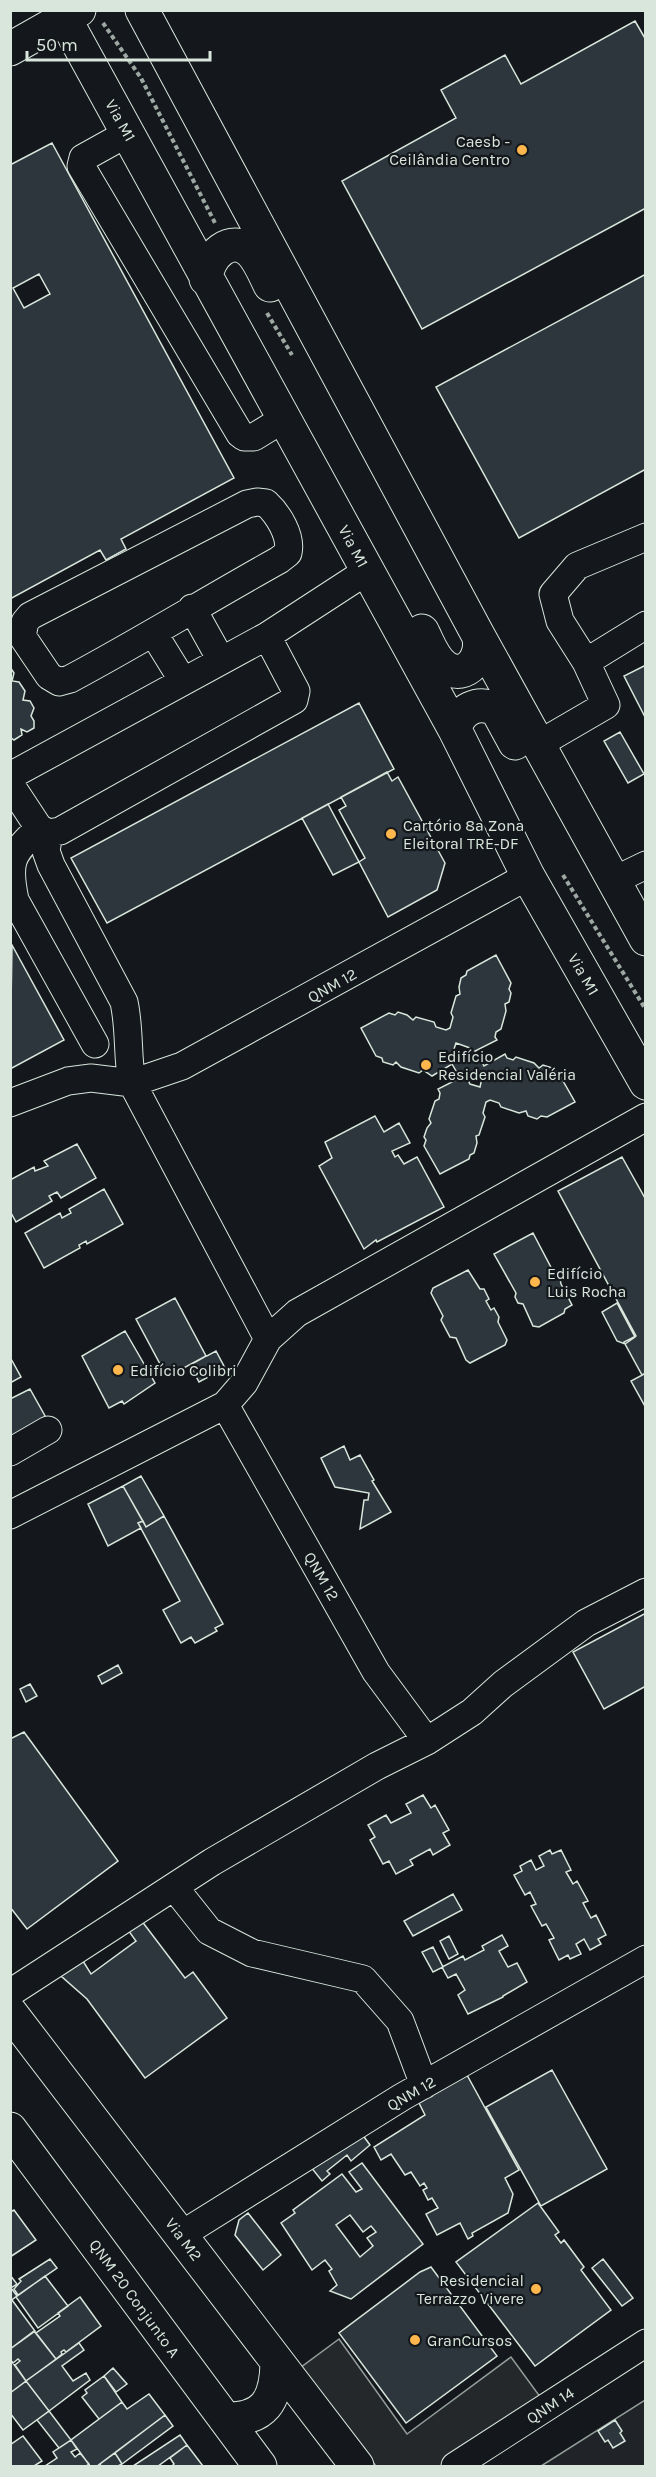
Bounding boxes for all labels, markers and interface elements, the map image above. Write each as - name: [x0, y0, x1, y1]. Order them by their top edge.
- scale bar: [27, 24, 210, 62]
- text: 50 m: [36, 34, 78, 56]
- street label: Via M1: [101, 96, 140, 145]
- place label: Caesb - Ceilândia Centro: [389, 132, 510, 169]
- marker: Caesb - Ceilândia Centro: [515, 143, 529, 157]
- street label: Via M1: [335, 522, 373, 571]
- place label: Cartório 8ª Zona Eleitoral TRE-DF: [403, 816, 524, 853]
- marker: Cartório 8ª Zona Eleitoral TRE-DF: [384, 827, 398, 841]
- street label: Via M1: [564, 950, 603, 999]
- street label: QNM 12: [304, 964, 360, 1007]
- place label: Edifício Residencial Valéria: [438, 1047, 576, 1084]
- marker: Edifício Residencial Valéria: [419, 1058, 433, 1072]
- place label: Edifício Luis Rocha: [547, 1264, 626, 1301]
- marker: Edifício Luis Rocha: [528, 1275, 542, 1289]
- place label: Edifício Colibri: [130, 1361, 237, 1380]
- marker: Edifício Colibri: [111, 1363, 125, 1377]
- street label: QNM 12: [300, 1548, 343, 1604]
- street label: QNM 12: [383, 2072, 439, 2115]
- street label: Via M2: [161, 2214, 206, 2265]
- street label: QNM 20 Conjunto A: [85, 2235, 184, 2361]
- place label: Residencial Terrazzo Vivere: [417, 2271, 524, 2308]
- marker: Residencial Terrazzo Vivere: [529, 2282, 543, 2296]
- place label: GranCursos: [427, 2331, 512, 2350]
- marker: GranCursos: [408, 2333, 422, 2347]
- street label: QNM 14: [523, 2383, 578, 2428]

